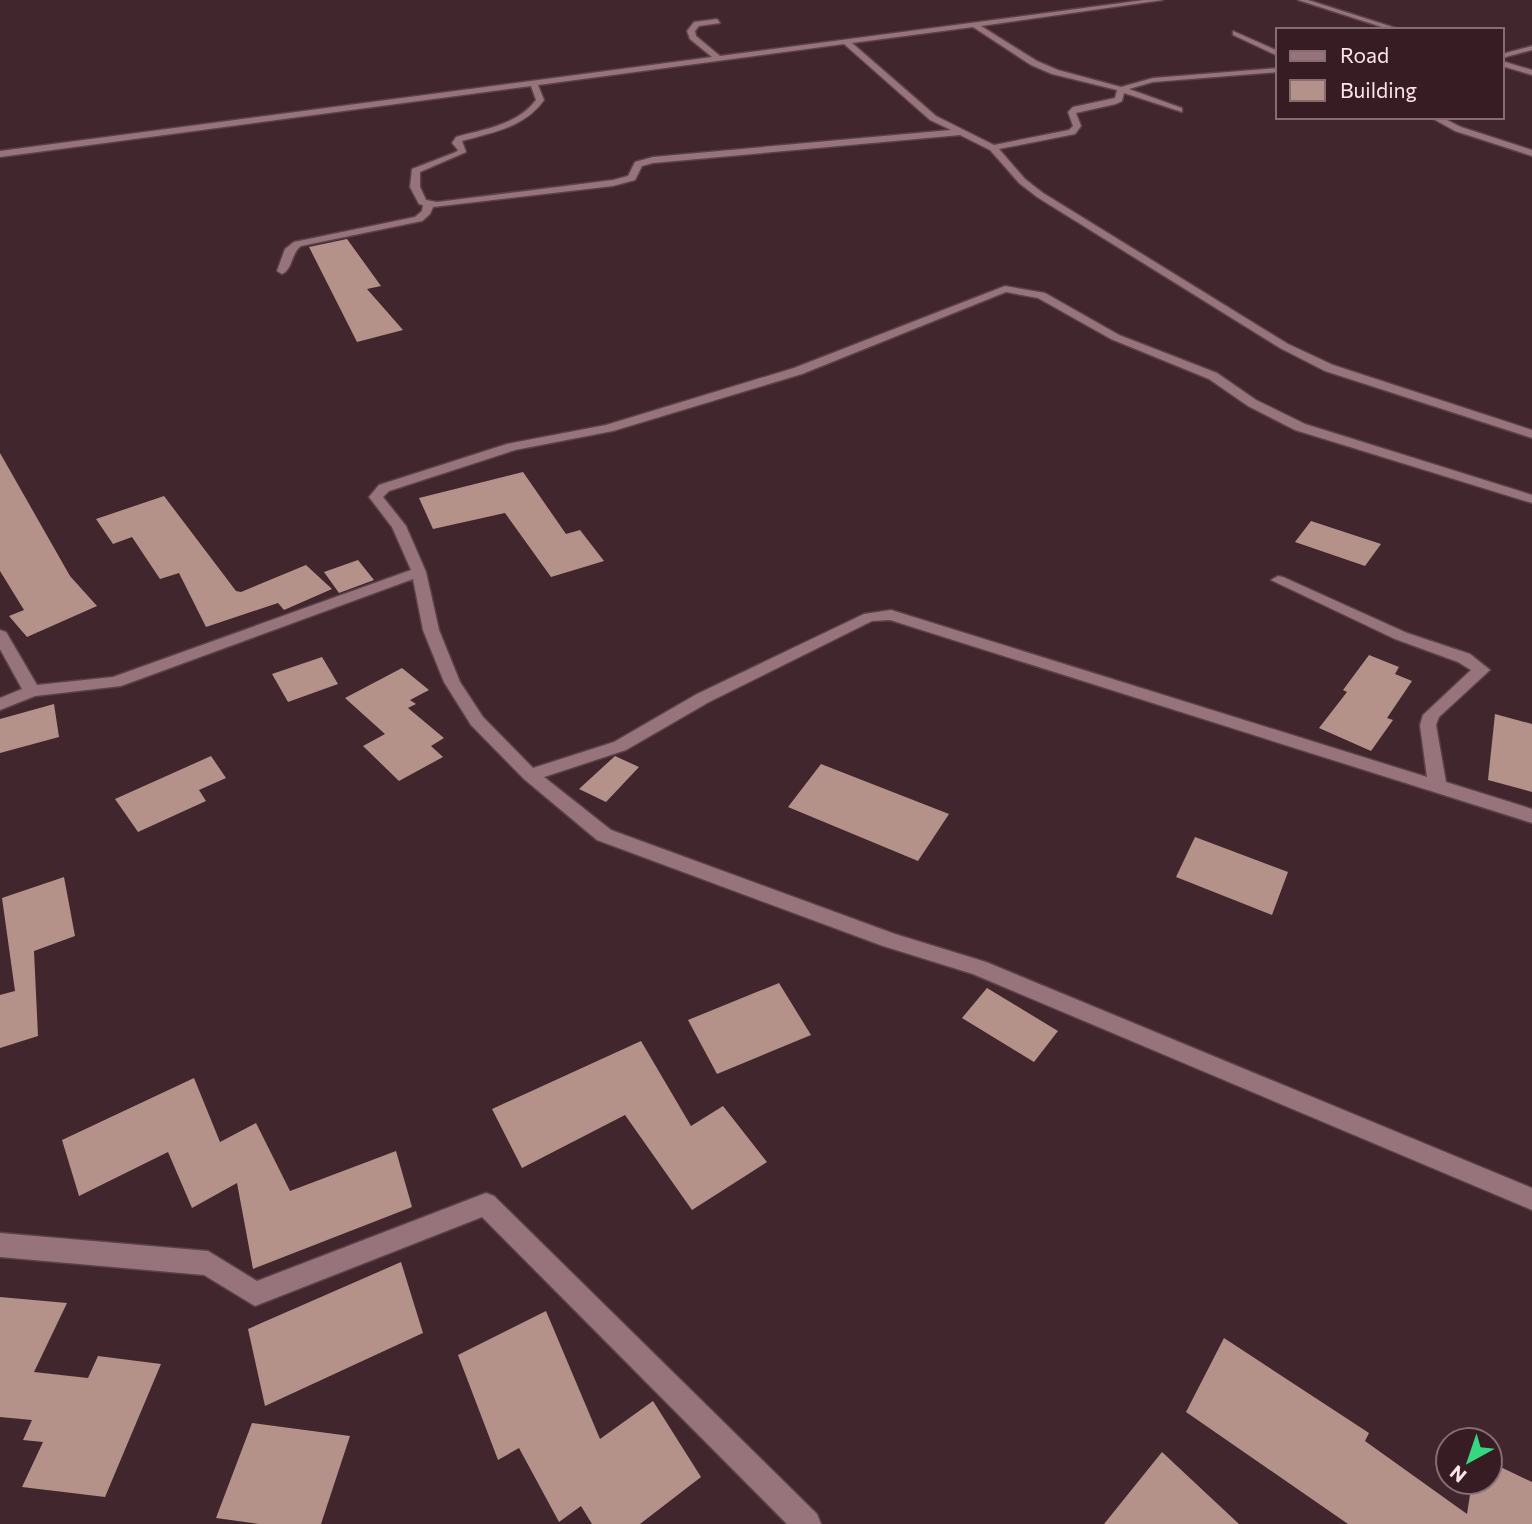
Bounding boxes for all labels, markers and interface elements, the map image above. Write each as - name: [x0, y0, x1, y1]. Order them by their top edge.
- legend: [1276, 28, 1504, 119]
- text: Road: [1340, 42, 1389, 67]
- text: Building: [1340, 77, 1417, 102]
- north arrow: [1434, 1426, 1504, 1496]
- text: N: [1445, 1461, 1471, 1488]

